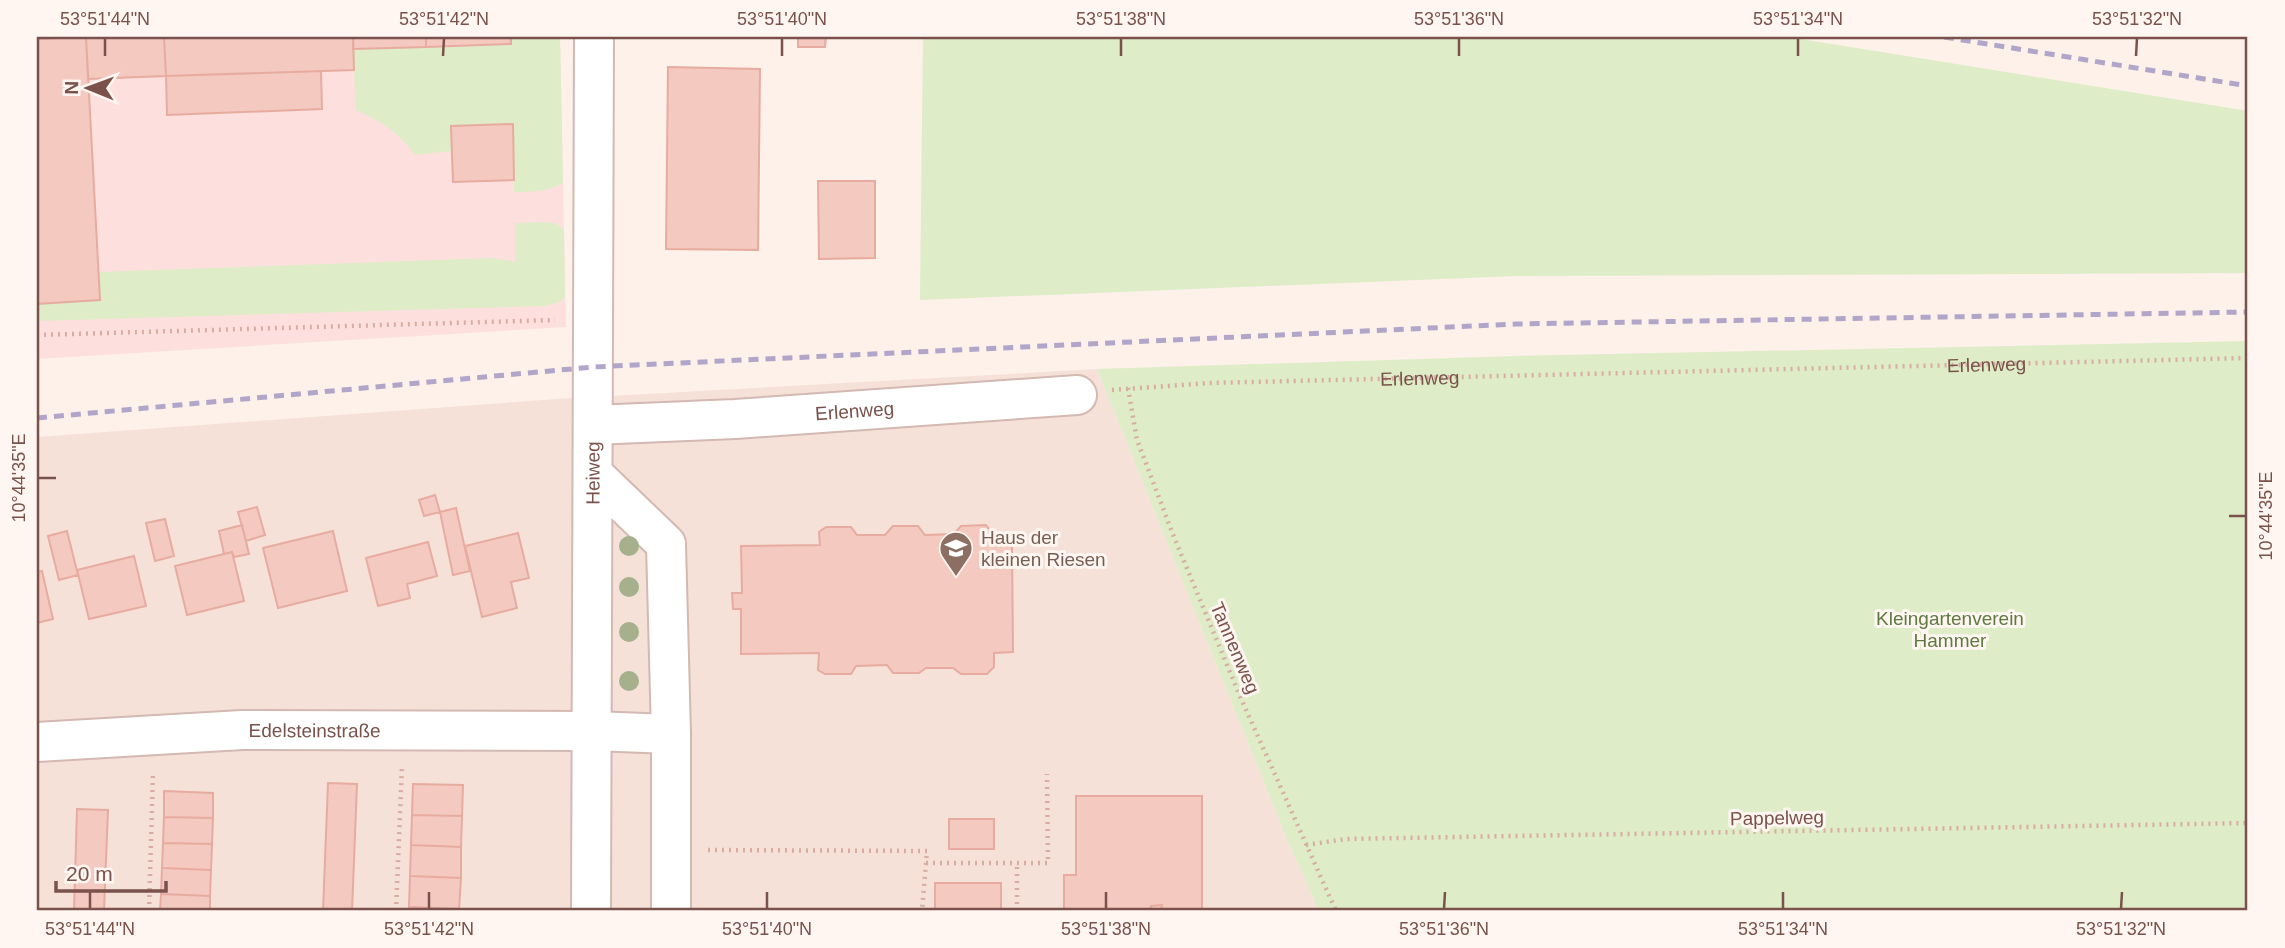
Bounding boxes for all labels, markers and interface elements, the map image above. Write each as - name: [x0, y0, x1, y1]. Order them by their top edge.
- text: 53°51'44"N: [60, 9, 150, 29]
- text: 53°51'42"N: [399, 9, 489, 29]
- text: 53°51'40"N: [737, 9, 827, 29]
- text: 53°51'38"N: [1076, 9, 1166, 29]
- text: 53°51'36"N: [1414, 9, 1504, 29]
- text: 53°51'34"N: [1753, 9, 1843, 29]
- text: 53°51'32"N: [2092, 9, 2182, 29]
- north arrow: [52, 52, 122, 122]
- text: N: [61, 81, 82, 95]
- street label: Erlenweg: [1947, 353, 2026, 376]
- street label: Erlenweg: [1380, 366, 1460, 389]
- street label: Erlenweg: [814, 397, 895, 424]
- text: 10°44'35"E: [9, 433, 29, 523]
- street label: Heiweg: [582, 441, 603, 505]
- text: 10°44'35"E: [2256, 471, 2276, 561]
- place label: Haus der kleinen Riesen: [981, 527, 1106, 570]
- school or university icon: Haus der kleinen Riesen: [937, 529, 975, 578]
- street label: Tannenweg: [1206, 599, 1264, 697]
- park label: Kleingartenverein Hammer: [1876, 608, 2024, 651]
- street label: Edelsteinstraße: [249, 720, 381, 741]
- street label: Pappelweg: [1730, 807, 1824, 829]
- scale bar: [56, 850, 166, 894]
- text: 20 m: [66, 862, 113, 885]
- text: 53°51'44"N: [45, 919, 135, 939]
- text: 53°51'42"N: [384, 919, 474, 939]
- text: 53°51'40"N: [722, 919, 812, 939]
- text: 53°51'38"N: [1061, 919, 1151, 939]
- text: 53°51'36"N: [1399, 919, 1489, 939]
- text: 53°51'34"N: [1738, 919, 1828, 939]
- text: 53°51'32"N: [2076, 919, 2166, 939]

